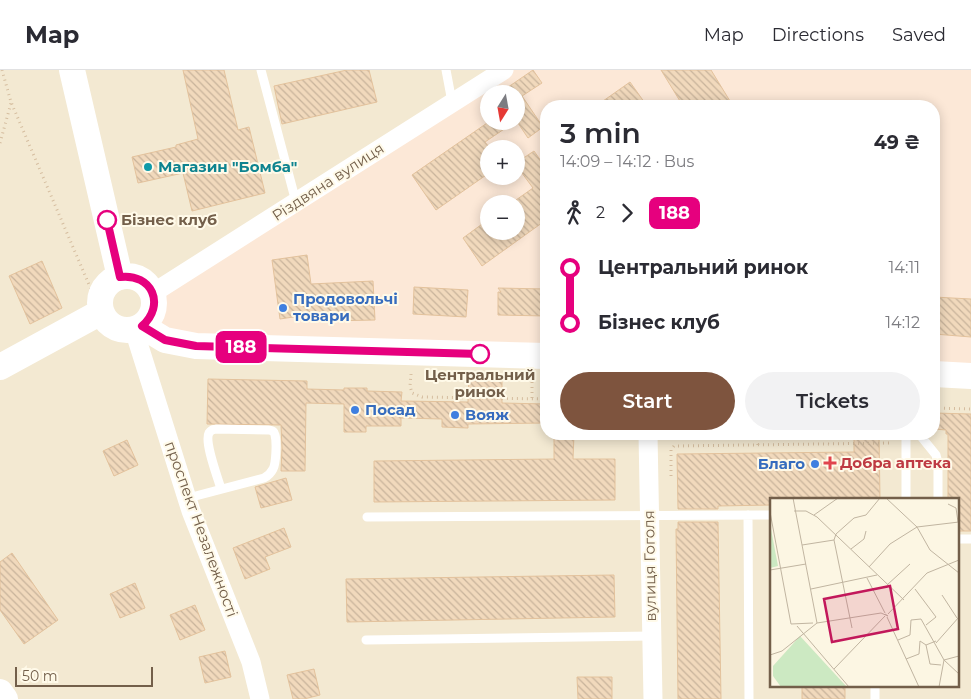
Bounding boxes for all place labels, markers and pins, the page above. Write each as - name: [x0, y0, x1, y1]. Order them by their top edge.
- place label: Магазин "Бомба": [158, 157, 297, 176]
- marker: Магазин "Бомба": [142, 161, 154, 173]
- marker: Бізнес клуб: [97, 210, 117, 230]
- place label: Бізнес клуб: [121, 210, 217, 229]
- place label: Продовольчі товари: [293, 289, 398, 325]
- marker: Продовольчі товари: [277, 302, 289, 314]
- marker: Центральний ринок: [470, 344, 490, 364]
- place label: Центральний ринок: [425, 365, 535, 401]
- place label: Посад: [365, 400, 416, 419]
- marker: Посад: [349, 404, 361, 416]
- place label: Вояж: [465, 405, 509, 424]
- marker: Вояж: [449, 409, 461, 421]
- place label: Добра аптека: [840, 453, 951, 472]
- place label: Благо: [758, 454, 805, 473]
- marker: Добра аптека: [824, 457, 836, 469]
- marker: Благо: [809, 458, 821, 470]

